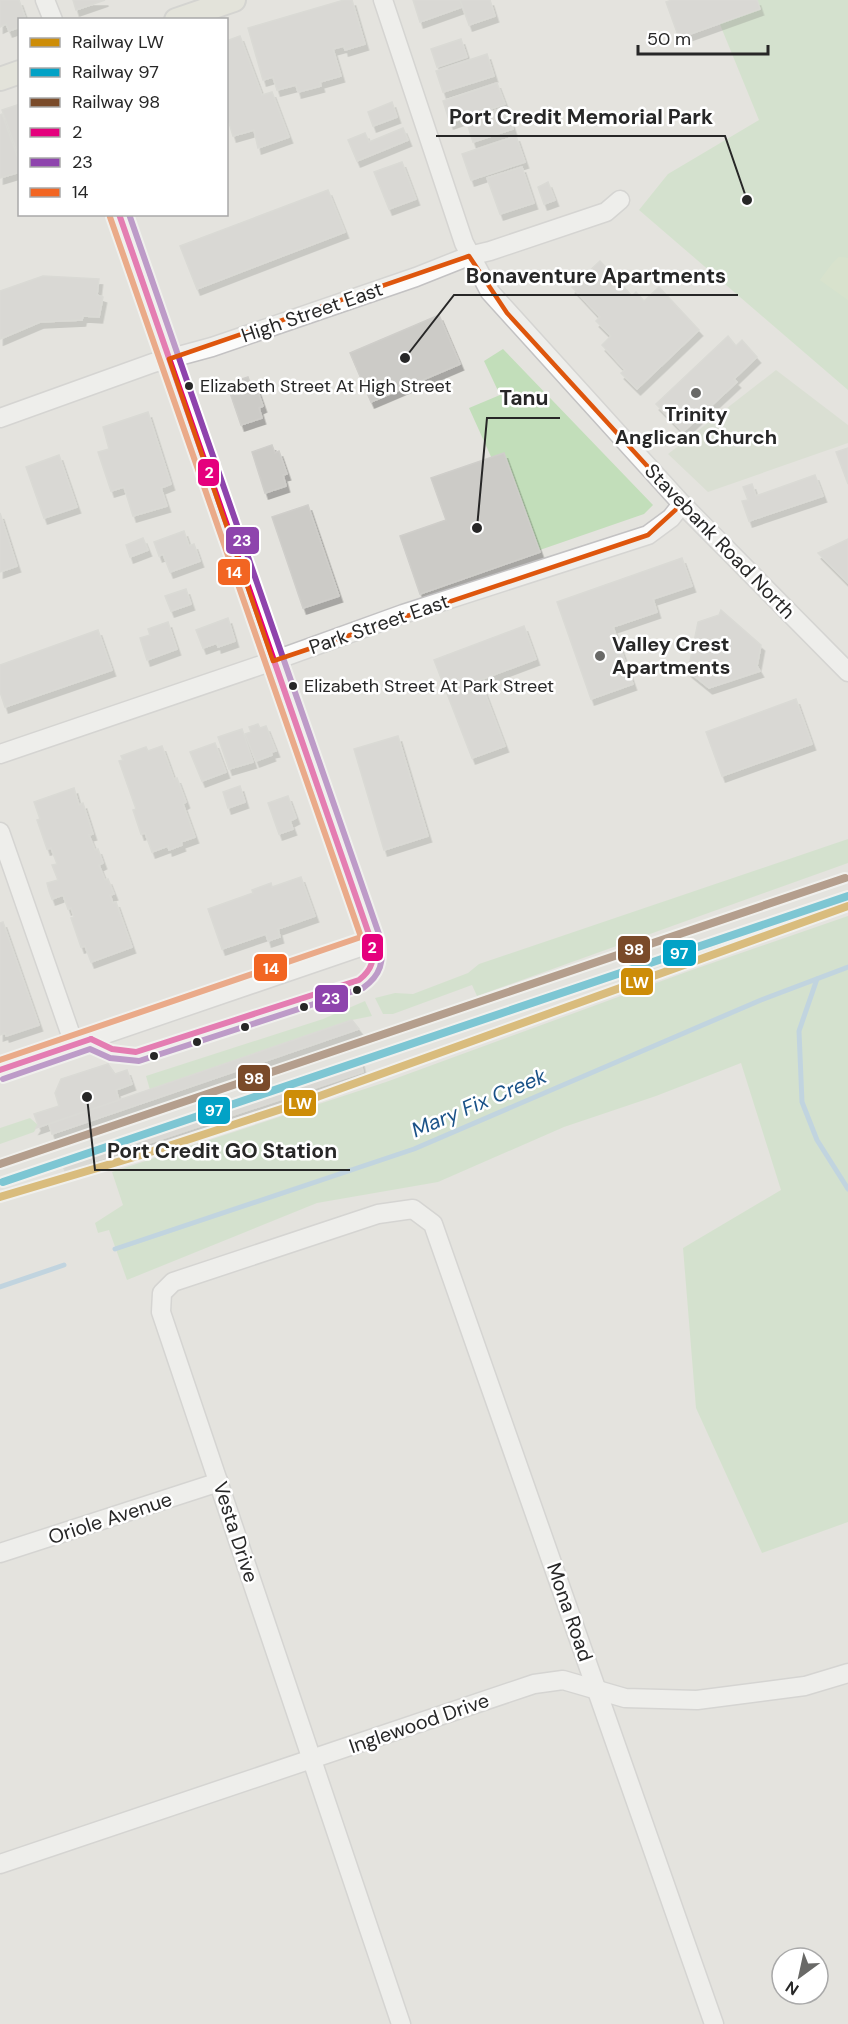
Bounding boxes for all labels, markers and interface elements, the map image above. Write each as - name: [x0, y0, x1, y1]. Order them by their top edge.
- legend: [18, 18, 228, 216]
- scale bar: [638, 18, 768, 56]
- text: 50 m: [647, 27, 691, 51]
- text: Railway LW: [72, 30, 164, 54]
- text: Railway 97: [72, 60, 159, 84]
- text: Railway 98: [72, 90, 160, 114]
- callout: Port Credit Memorial Park: [436, 97, 725, 136]
- text: Port Credit Memorial Park: [449, 103, 713, 131]
- text: 2: [72, 120, 82, 144]
- text: 23: [72, 150, 93, 174]
- text: 14: [72, 180, 89, 204]
- callout: Bonaventure Apartments: [454, 256, 738, 295]
- text: Bonaventure Apartments: [466, 262, 726, 290]
- street label: High Street East: [238, 276, 386, 348]
- place label: Elizabeth Street At High Street: [200, 374, 452, 398]
- callout: Tanu: [487, 379, 560, 418]
- marker: Elizabeth Street At High Street: [183, 380, 195, 392]
- text: Tanu: [500, 384, 548, 412]
- marker: Trinity Anglican Church: [689, 386, 703, 400]
- place label: Trinity Anglican Church: [615, 401, 777, 450]
- line badge: 2: [197, 458, 220, 487]
- street label: Stavebank Road North: [639, 458, 801, 624]
- text: 2: [204, 462, 214, 483]
- line badge: 23: [225, 526, 260, 555]
- text: 23: [233, 530, 251, 551]
- line badge: 14: [217, 558, 251, 586]
- text: 14: [226, 562, 242, 583]
- street label: Park Street East: [306, 588, 453, 660]
- place label: Valley Crest Apartments: [612, 631, 730, 680]
- marker: Valley Crest Apartments: [593, 649, 607, 663]
- place label: Elizabeth Street At Park Street: [304, 674, 554, 698]
- marker: Elizabeth Street At Park Street: [287, 680, 299, 692]
- line badge: 2: [361, 933, 384, 962]
- line badge: 98: [617, 935, 651, 964]
- text: 2: [367, 937, 377, 958]
- text: 98: [624, 939, 644, 960]
- line badge: 97: [662, 939, 697, 967]
- text: 97: [670, 943, 689, 964]
- line badge: 14: [253, 953, 288, 982]
- text: 14: [263, 958, 279, 979]
- line badge: LW: [620, 967, 654, 996]
- text: LW: [625, 972, 649, 993]
- line badge: 23: [314, 984, 349, 1013]
- unlabelled marker: [351, 984, 363, 996]
- text: 23: [322, 988, 340, 1009]
- unlabelled marker: [298, 1001, 310, 1013]
- unlabelled marker: [239, 1021, 251, 1033]
- unlabelled marker: [191, 1036, 203, 1048]
- unlabelled marker: [148, 1050, 160, 1062]
- water label: Mary Fix Creek: [407, 1062, 551, 1144]
- line badge: 98: [237, 1064, 271, 1092]
- text: 98: [244, 1068, 264, 1089]
- line badge: LW: [283, 1089, 317, 1117]
- text: LW: [288, 1093, 312, 1114]
- line badge: 97: [197, 1096, 231, 1125]
- text: 97: [205, 1100, 224, 1121]
- callout: Port Credit GO Station: [95, 1131, 350, 1170]
- text: Port Credit GO Station: [107, 1137, 337, 1165]
- street label: Vesta Drive: [207, 1478, 265, 1586]
- street label: Oriole Avenue: [45, 1486, 175, 1550]
- street label: Mona Road: [541, 1559, 599, 1665]
- street label: Inglewood Drive: [345, 1687, 493, 1759]
- north arrow: [770, 1946, 830, 2006]
- text: N: [781, 1976, 803, 2000]

